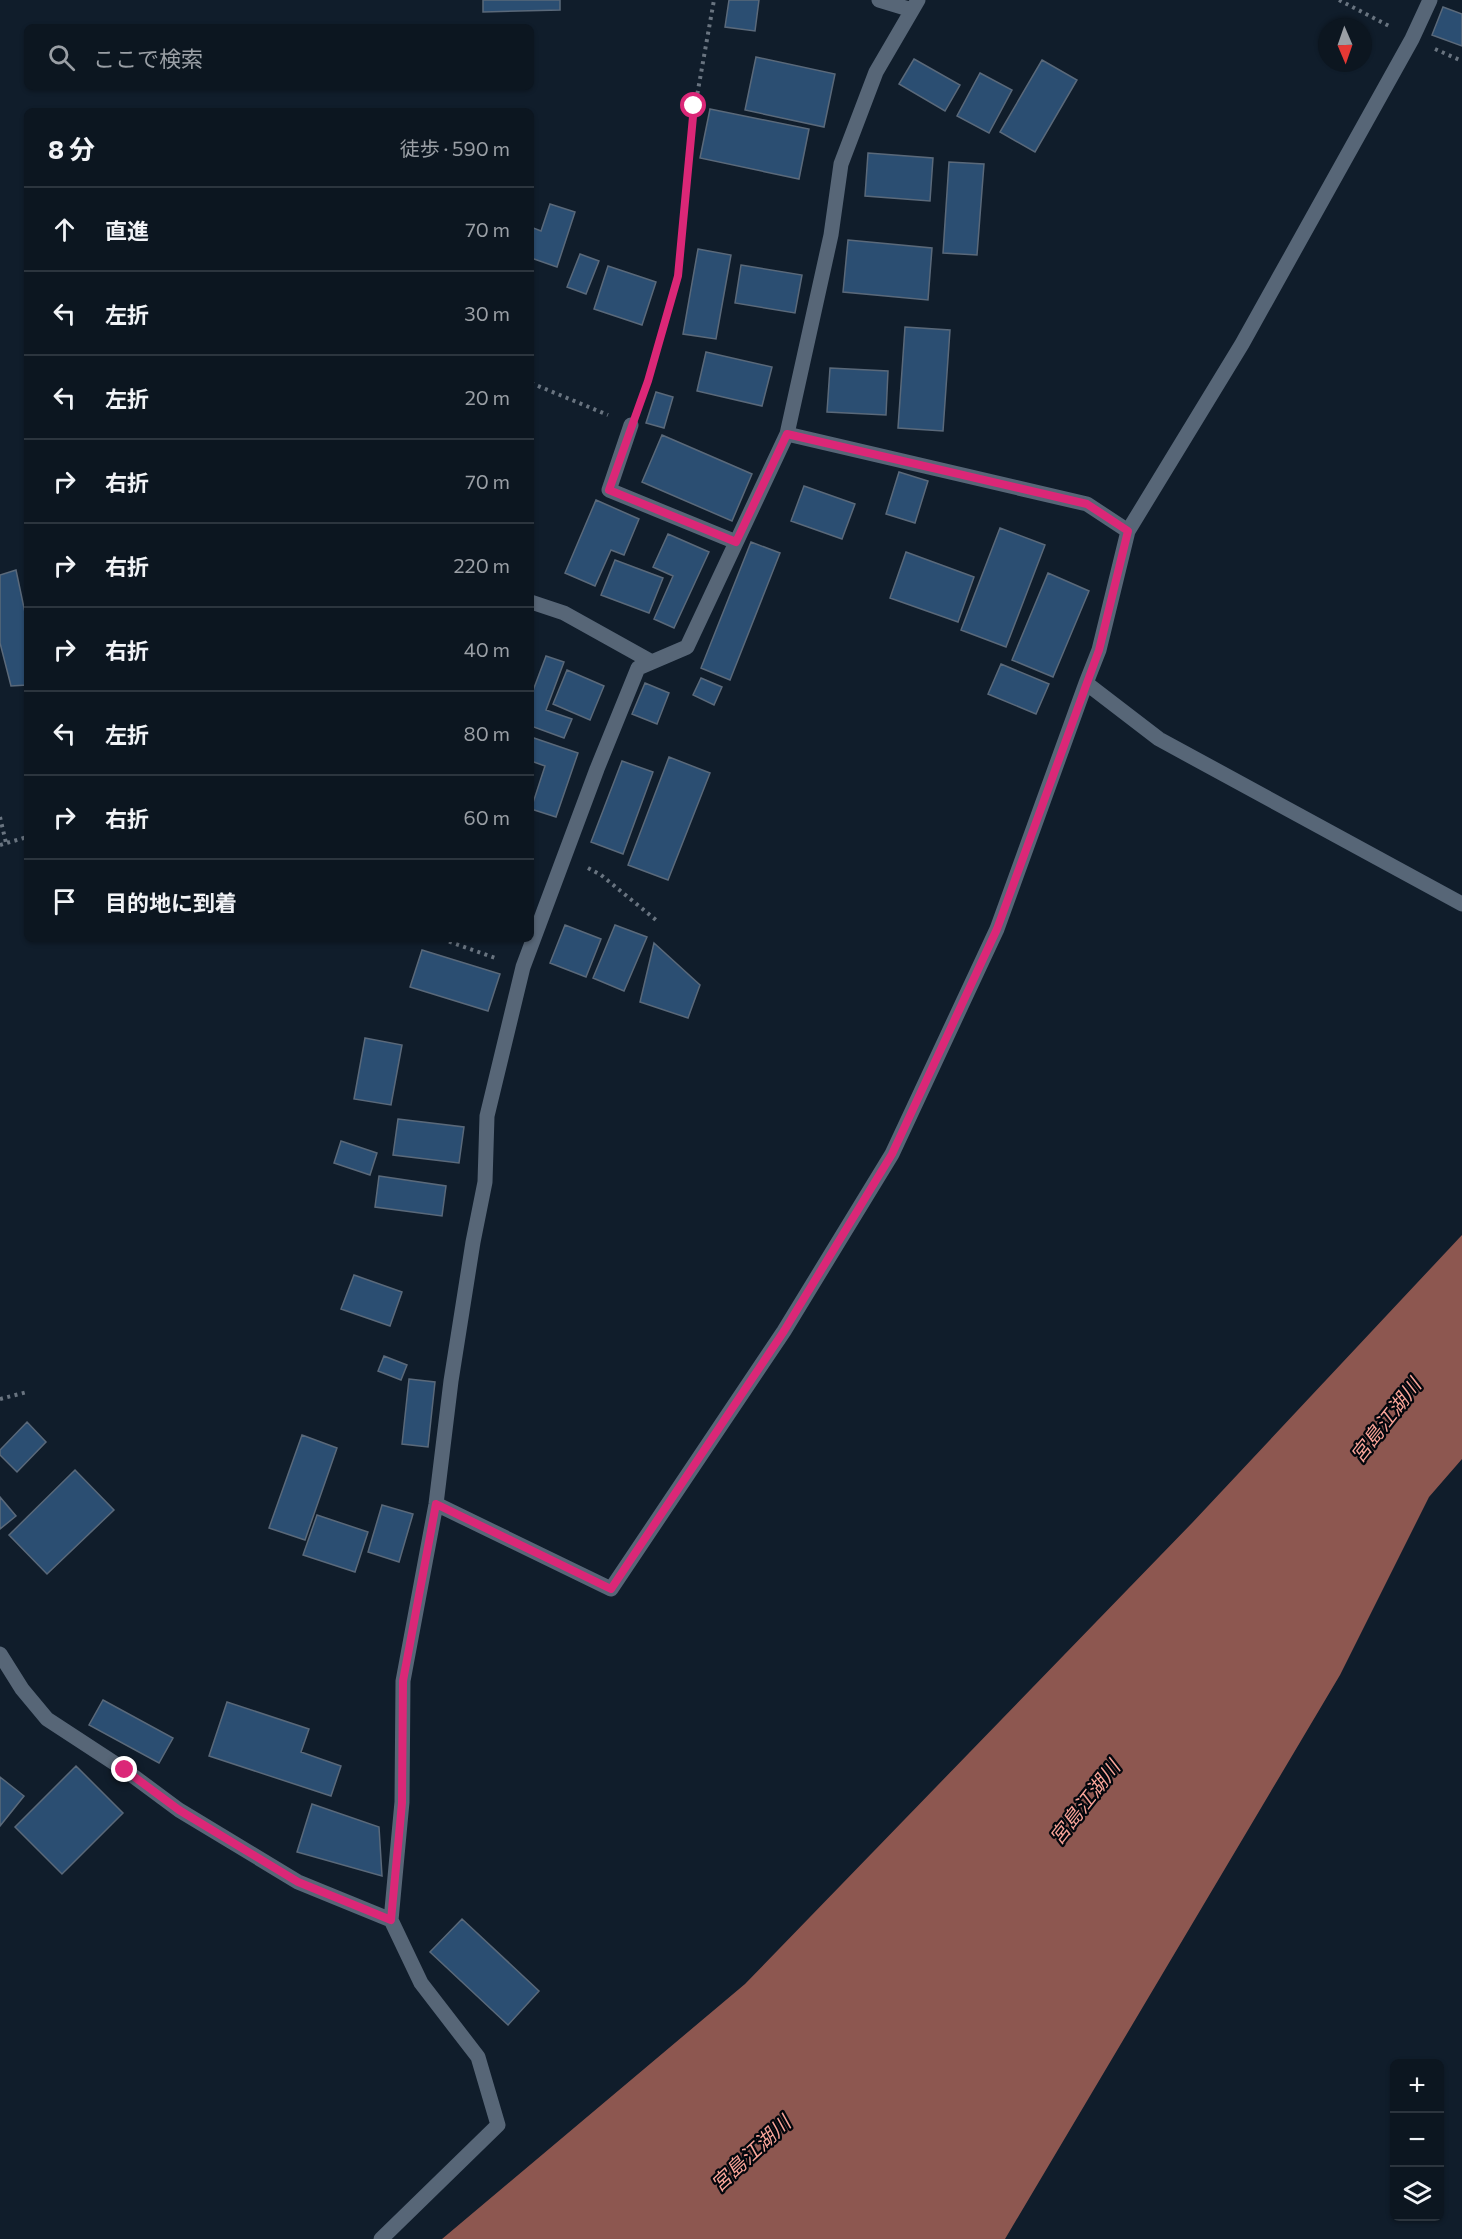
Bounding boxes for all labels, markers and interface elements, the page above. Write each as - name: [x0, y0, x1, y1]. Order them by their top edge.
- north arrow: [1318, 18, 1372, 72]
- search box: [24, 24, 534, 90]
- icon: search: [45, 41, 78, 74]
- text: ここで検索: [93, 45, 203, 72]
- route start: [680, 92, 706, 118]
- text: 8 分: [48, 133, 95, 164]
- text: 徒歩 · 590 m: [400, 136, 510, 160]
- icon: ahead: [48, 213, 81, 246]
- text: 直進: [105, 217, 149, 244]
- text: 70 m: [465, 217, 510, 241]
- icon: left: [48, 297, 81, 330]
- text: 左折: [105, 301, 149, 328]
- text: 30 m: [464, 301, 510, 325]
- icon: left: [48, 381, 81, 414]
- text: 左折: [105, 385, 149, 412]
- text: 20 m: [465, 385, 510, 409]
- icon: right: [48, 465, 81, 498]
- text: 右折: [105, 469, 149, 496]
- text: 70 m: [465, 469, 510, 493]
- icon: right: [48, 549, 81, 582]
- text: 右折: [105, 553, 149, 580]
- text: 220 m: [454, 553, 510, 577]
- icon: right: [48, 633, 81, 666]
- text: 右折: [105, 637, 149, 664]
- text: 40 m: [464, 637, 510, 661]
- icon: left: [48, 717, 81, 750]
- text: 左折: [105, 721, 149, 748]
- text: 80 m: [464, 721, 510, 745]
- icon: right: [48, 801, 81, 834]
- text: 右折: [105, 805, 149, 832]
- text: 60 m: [464, 805, 510, 829]
- icon: arrive: [48, 885, 81, 918]
- text: 目的地に到着: [105, 889, 237, 916]
- water label: 宮島江湖川: [1345, 1372, 1426, 1467]
- water label: 宮島江湖川: [1044, 1754, 1125, 1849]
- route end: [111, 1756, 137, 1782]
- map controls: [1390, 2059, 1444, 2221]
- button: +: [1390, 2059, 1444, 2113]
- water label: 宮島江湖川: [705, 2109, 796, 2196]
- button: −: [1390, 2113, 1444, 2167]
- button: layers: [1390, 2167, 1444, 2221]

